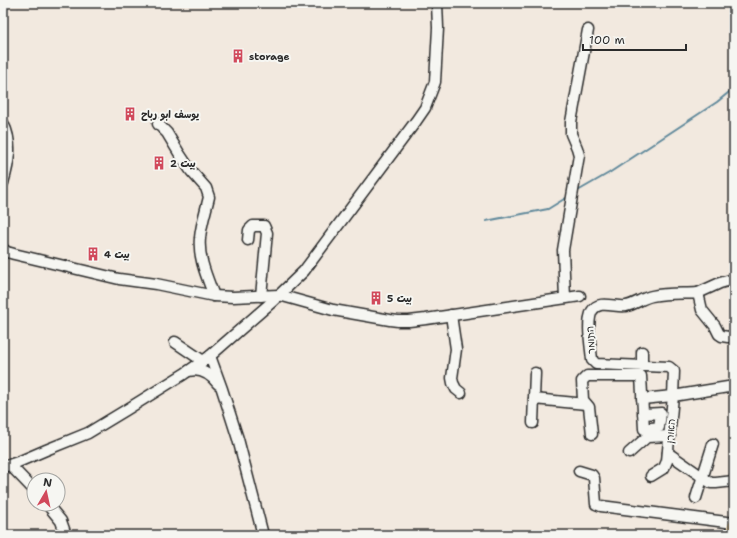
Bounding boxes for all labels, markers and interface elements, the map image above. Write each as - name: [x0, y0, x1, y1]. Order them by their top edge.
- scale bar: [583, 26, 686, 52]
- text: 100 m: [589, 32, 625, 48]
- building icon: storage: [230, 48, 246, 64]
- place label: storage: [249, 50, 290, 63]
- building icon: يوسف ابو رباح: [122, 106, 138, 122]
- place label: يوسف ابو رباح: [141, 108, 199, 121]
- building icon: بيت 2: [151, 155, 167, 171]
- place label: بيت 2: [170, 157, 196, 170]
- building icon: بيت 4: [85, 246, 101, 262]
- place label: بيت 4: [104, 248, 130, 261]
- building icon: بيت 5: [368, 290, 384, 306]
- place label: بيت 5: [387, 292, 412, 305]
- street label: התומר: [583, 326, 598, 354]
- street label: האורן: [663, 418, 678, 444]
- north arrow: [26, 472, 66, 512]
- text: N: [42, 475, 53, 491]

